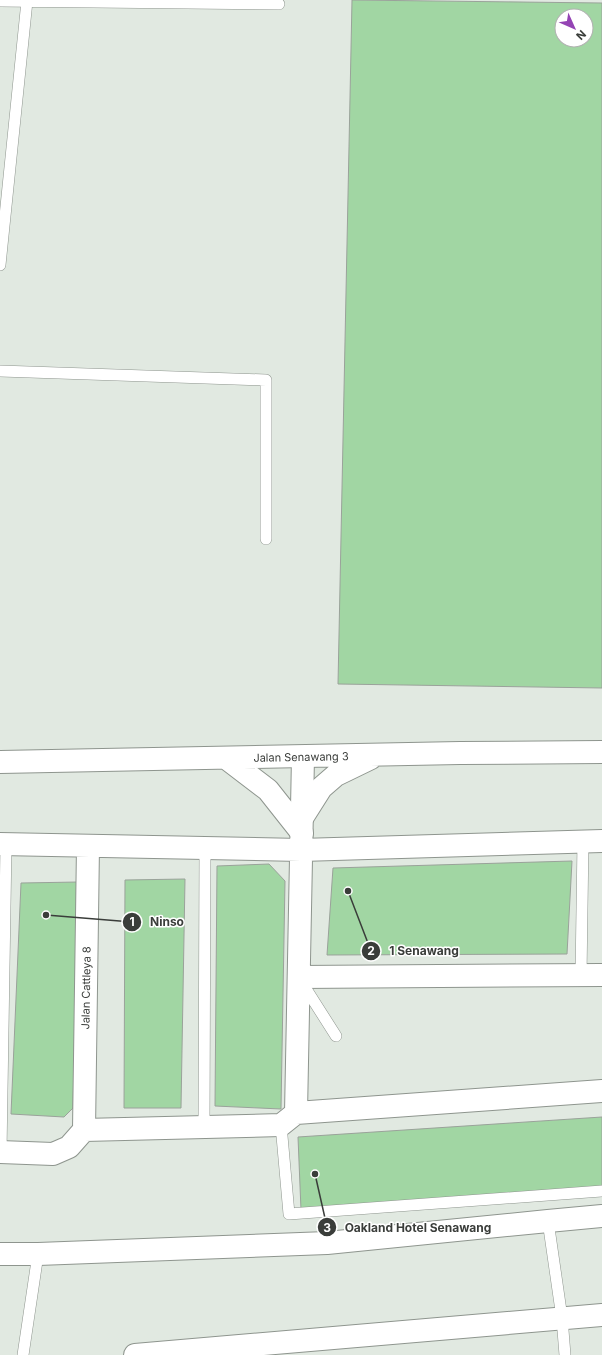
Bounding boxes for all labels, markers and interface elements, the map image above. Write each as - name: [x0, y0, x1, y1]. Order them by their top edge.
- north arrow: [554, 8, 594, 48]
- text: N: [573, 27, 589, 43]
- street label: Jalan Senawang 3: [253, 749, 349, 765]
- callout: Ninso: [122, 910, 192, 934]
- text: 1: [129, 914, 135, 929]
- text: Ninso: [150, 914, 184, 929]
- callout: 1 Senawang: [361, 939, 467, 963]
- text: 2: [367, 943, 375, 958]
- text: 1 Senawang: [389, 943, 459, 958]
- street label: Jalan Cattleya 8: [78, 946, 94, 1030]
- callout: Oakland Hotel Senawang: [317, 1215, 499, 1239]
- text: 3: [323, 1220, 331, 1235]
- text: Oakland Hotel Senawang: [345, 1220, 491, 1235]

